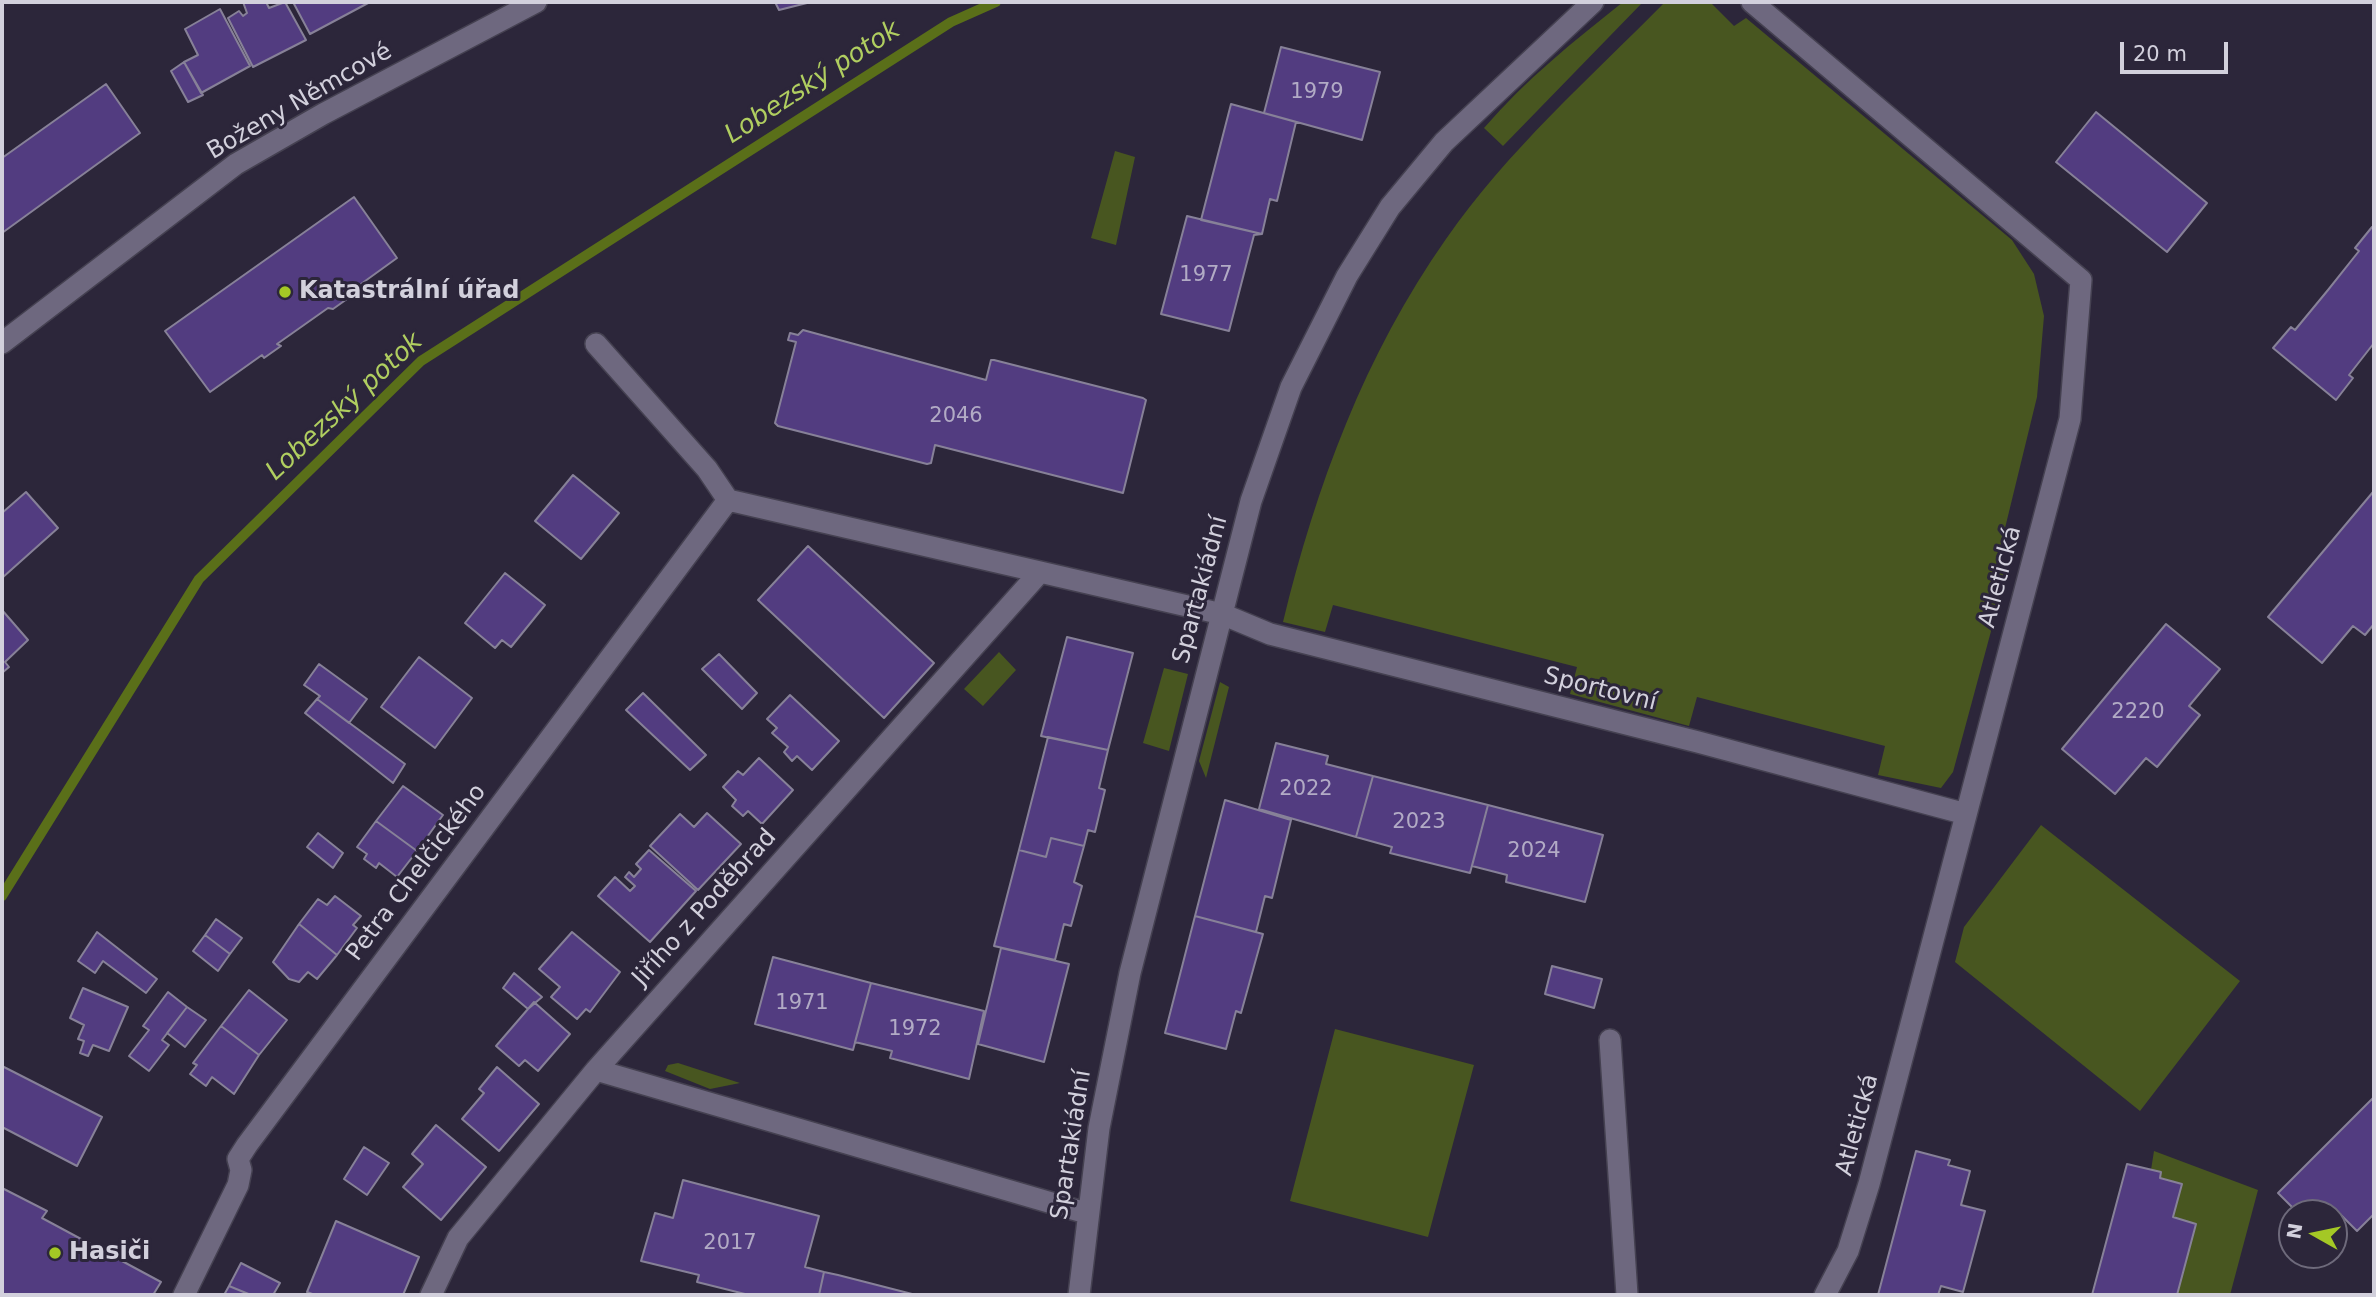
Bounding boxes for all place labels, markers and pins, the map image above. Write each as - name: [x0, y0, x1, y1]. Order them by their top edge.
- place label: Katastrální úřad: [299, 278, 519, 306]
- marker: Katastrální úřad: [277, 284, 293, 300]
- place label: Hasiči: [69, 1239, 150, 1267]
- marker: Hasiči: [47, 1245, 63, 1261]

